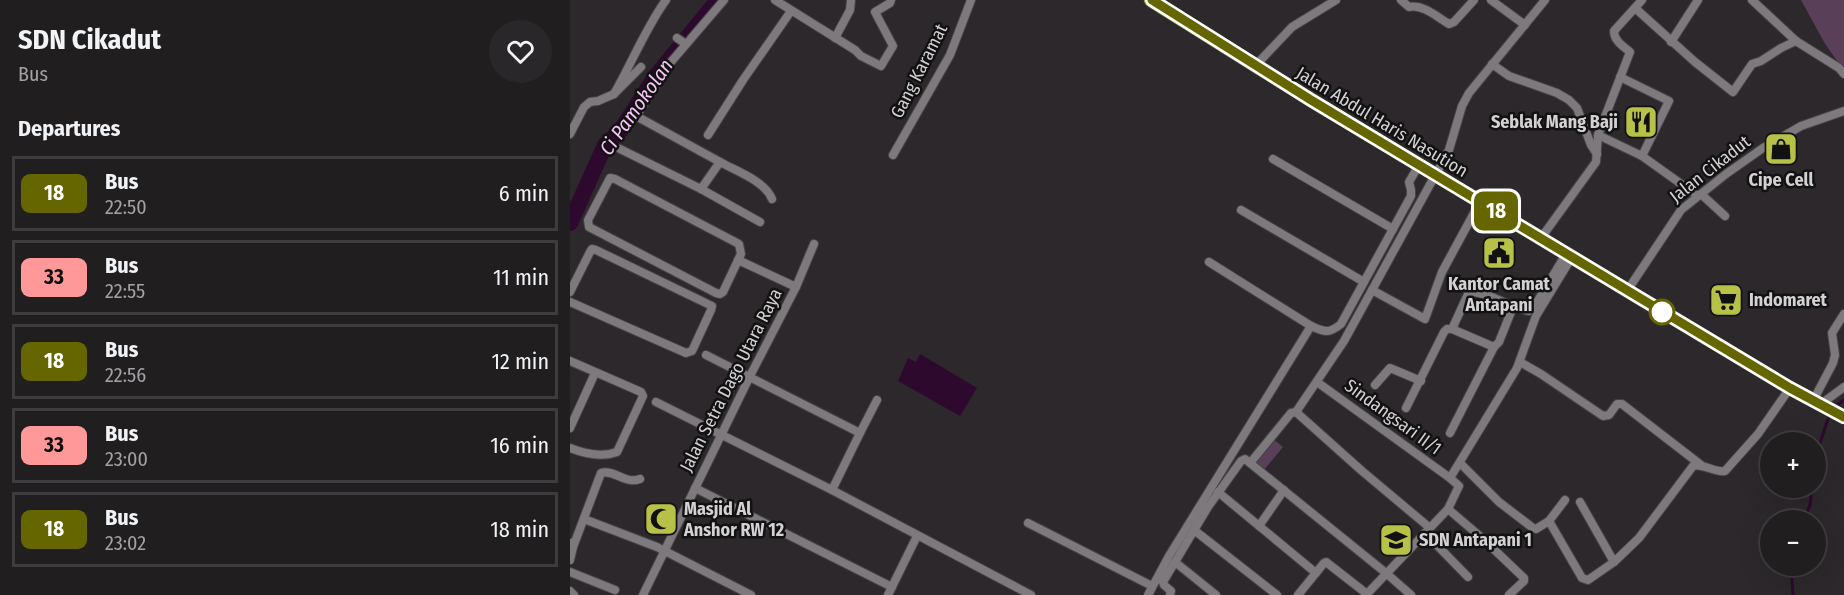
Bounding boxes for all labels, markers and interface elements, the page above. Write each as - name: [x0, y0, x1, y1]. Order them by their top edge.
- button: heart: [489, 20, 552, 83]
- street label: Gang Karamat: [886, 20, 952, 122]
- text: SDN Cikadut: [18, 23, 161, 56]
- water label: Ci Pamokolan: [594, 54, 678, 160]
- text: Bus: [18, 62, 48, 86]
- street label: Jalan Abdul Haris Nasution: [1292, 62, 1472, 182]
- restaurant icon: Seblak Mang Baji: [1623, 104, 1659, 140]
- place label: Seblak Mang Baji: [1491, 111, 1618, 133]
- text: Departures: [18, 115, 120, 142]
- street label: Jalan Cikadut: [1665, 131, 1755, 207]
- shop icon: Cipe Cell: [1763, 131, 1799, 167]
- text: Bus: [105, 168, 138, 195]
- place label: Cipe Cell: [1749, 169, 1813, 191]
- text: 18: [44, 180, 64, 206]
- text: 6 min: [499, 180, 549, 207]
- line badge: 18: [1469, 192, 1523, 230]
- text: 22:50: [105, 195, 147, 219]
- text: 18: [1486, 198, 1506, 224]
- public building icon: Kantor Camat Antapani: [1481, 235, 1517, 271]
- text: Bus: [105, 252, 138, 279]
- text: 33: [44, 264, 64, 290]
- text: 11 min: [493, 264, 549, 291]
- place label: Kantor Camat Antapani: [1448, 273, 1551, 316]
- text: 22:55: [105, 279, 145, 303]
- supermarket icon: Indomaret: [1708, 282, 1744, 318]
- street label: Jalan Setra Dago Utara Raya: [675, 285, 787, 475]
- place label: Indomaret: [1749, 289, 1828, 311]
- unlabelled marker: [1649, 299, 1675, 325]
- text: Bus: [105, 336, 138, 363]
- text: 18: [44, 348, 64, 374]
- text: 12 min: [491, 348, 549, 375]
- text: 22:56: [105, 363, 146, 387]
- street label: Sindangsari II/1: [1340, 374, 1446, 460]
- text: Bus: [105, 420, 138, 447]
- text: 33: [44, 432, 64, 458]
- text: 16 min: [490, 432, 549, 459]
- map controls: [1760, 432, 1826, 576]
- button: +: [1760, 432, 1826, 498]
- text: 23:00: [105, 447, 148, 471]
- place label: Masjid Al Anshor RW 12: [683, 498, 784, 541]
- mosque icon: Masjid Al Anshor RW 12: [643, 501, 679, 537]
- text: Bus: [105, 504, 138, 531]
- button: −: [1760, 510, 1826, 576]
- text: 18: [44, 516, 64, 542]
- text: 18 min: [490, 516, 549, 543]
- school or university icon: SDN Antapani 1: [1378, 522, 1414, 558]
- place label: SDN Antapani 1: [1419, 529, 1532, 551]
- text: 23:02: [105, 531, 146, 555]

